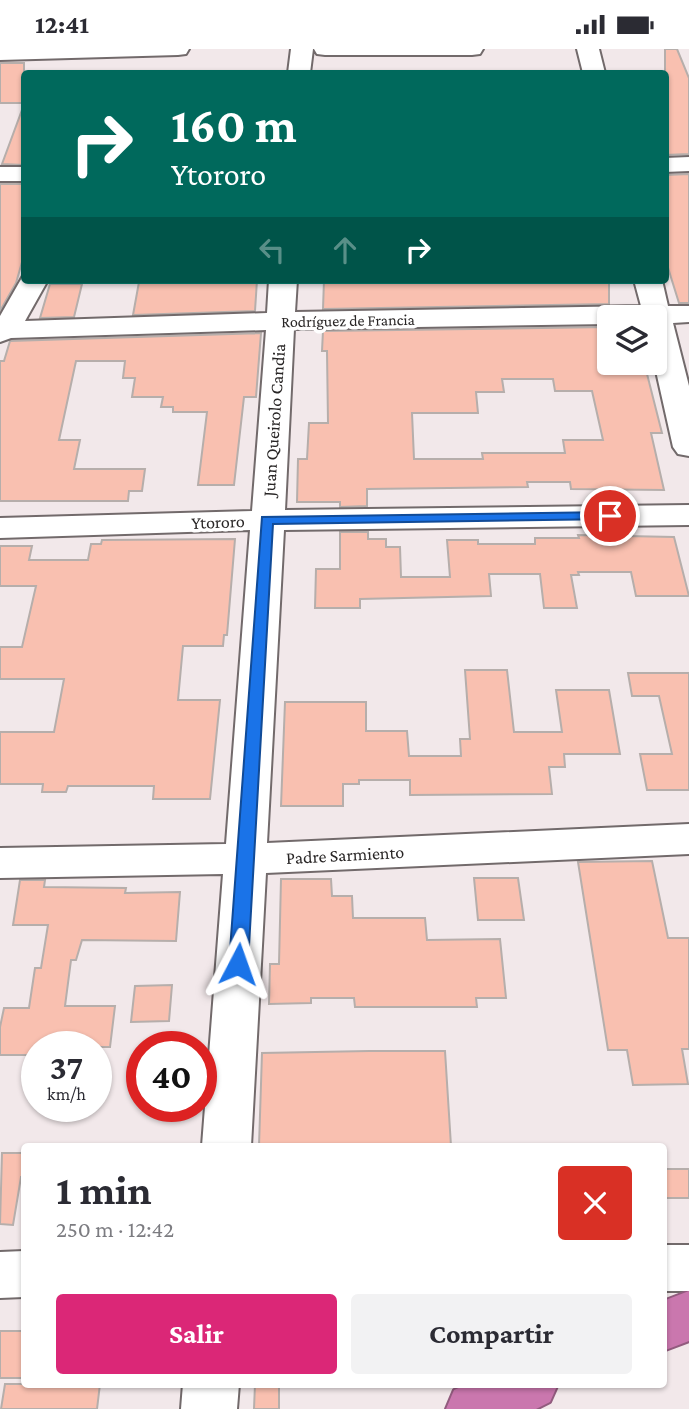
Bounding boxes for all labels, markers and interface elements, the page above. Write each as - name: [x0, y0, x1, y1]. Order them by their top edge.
- text: 12:41: [35, 10, 89, 39]
- icon: right: [56, 98, 147, 189]
- text: 160 m: [171, 98, 297, 153]
- text: Ytororo: [171, 156, 266, 192]
- icon: left: [253, 231, 291, 269]
- icon: ahead: [326, 231, 364, 269]
- icon: right: [399, 231, 437, 269]
- map controls: [597, 305, 667, 375]
- button: layers: [597, 305, 667, 375]
- street label: Rodríguez de Francia: [281, 311, 416, 331]
- street label: Juan Queirolo Candia: [259, 343, 289, 499]
- pin: [580, 486, 640, 546]
- icon: arrive: [591, 497, 629, 535]
- street label: Ytororo: [191, 511, 245, 533]
- street label: Padre Sarmiento: [285, 842, 405, 868]
- position arrow: [201, 927, 275, 1001]
- speed limit sign: 40: [126, 1031, 217, 1122]
- text: 37: [50, 1048, 83, 1087]
- text: km/h: [47, 1084, 86, 1104]
- text: 1 min: [56, 1166, 152, 1213]
- button: close: [558, 1166, 632, 1240]
- text: 250 m · 12:42: [56, 1216, 174, 1242]
- button: Salir: [56, 1294, 337, 1374]
- button: Compartir: [351, 1294, 632, 1374]

